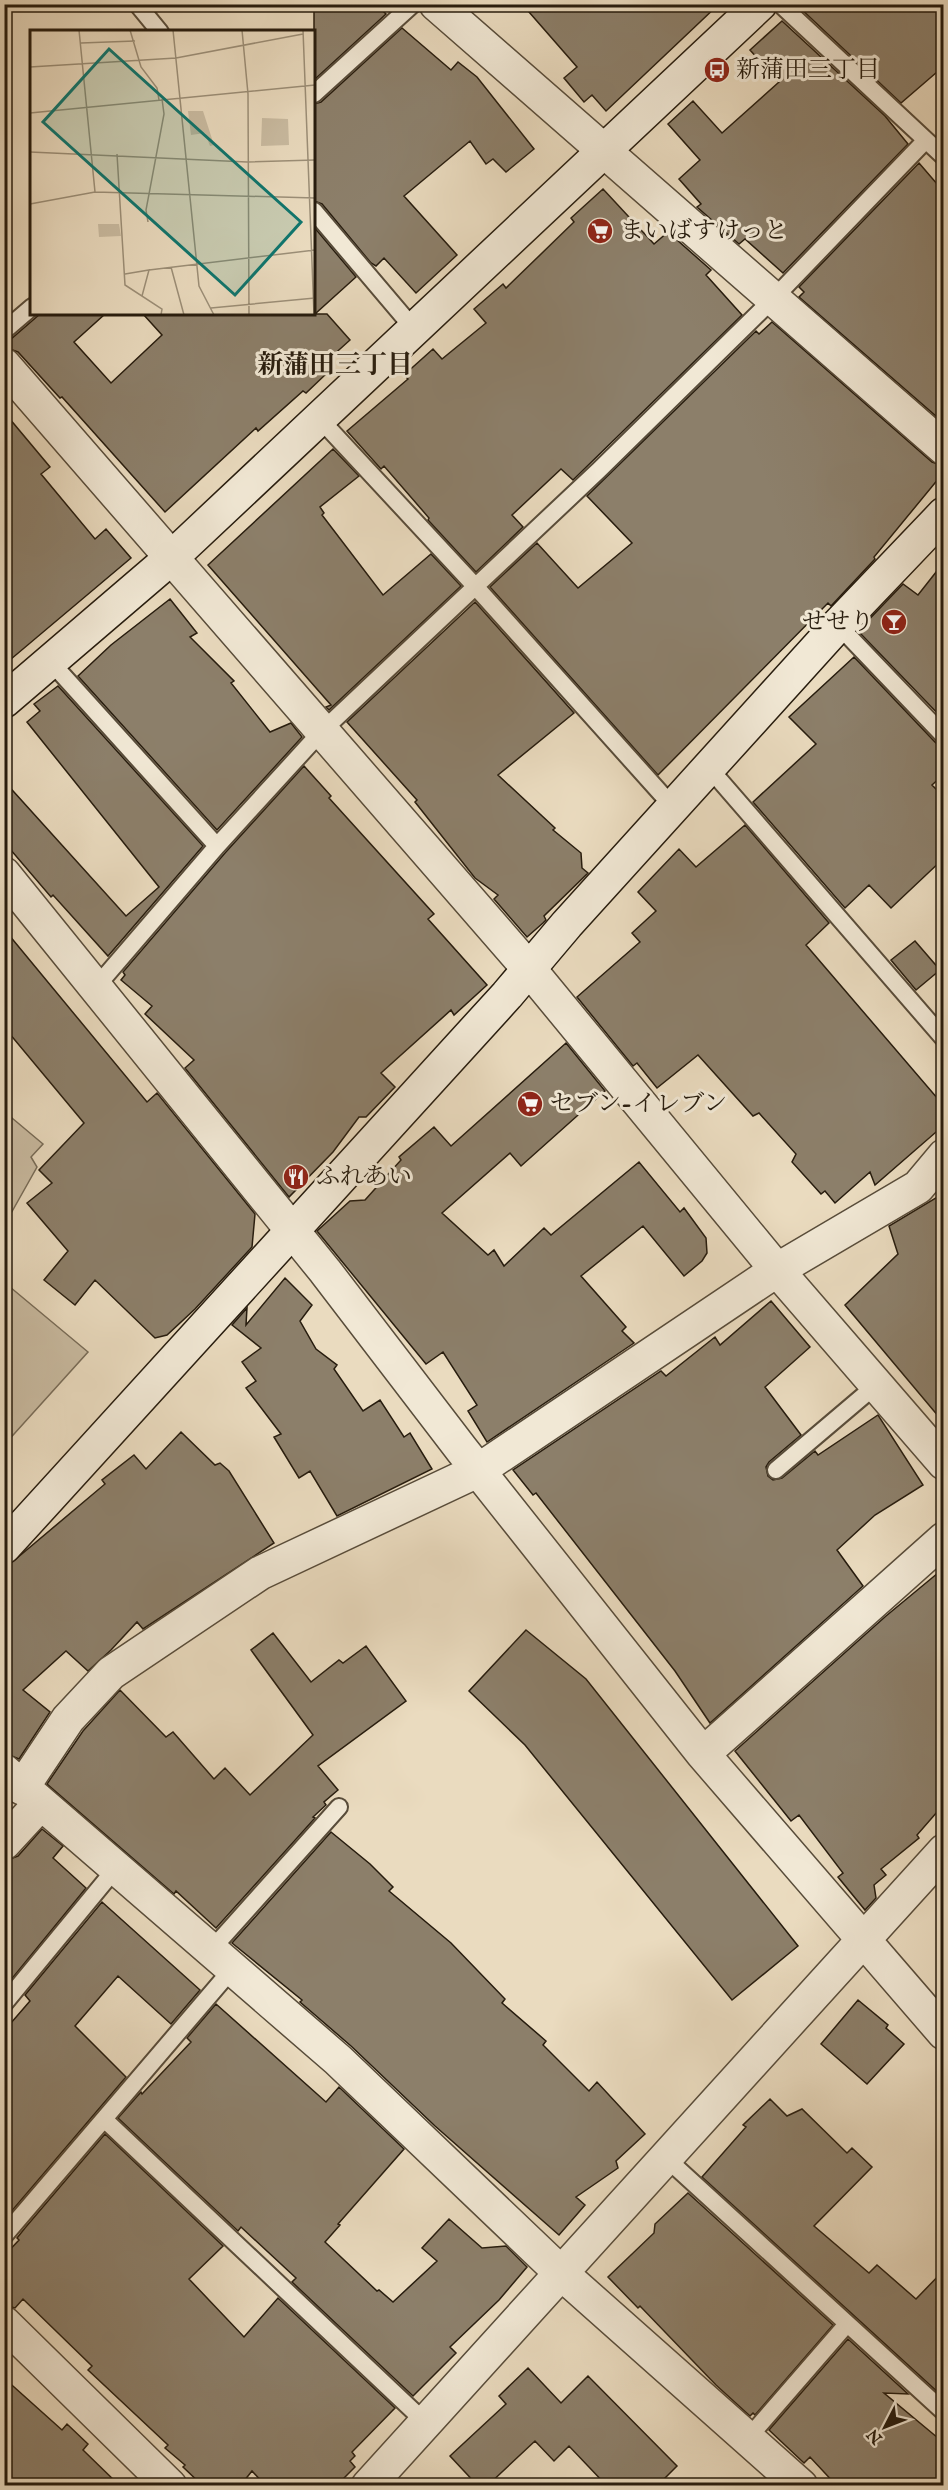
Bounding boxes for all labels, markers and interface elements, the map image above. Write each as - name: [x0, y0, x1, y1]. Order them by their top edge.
- inset map: [30, 30, 315, 315]
- bus stop icon: 新蒲田三丁目: [702, 55, 732, 85]
- place label: 新蒲田三丁目: [736, 55, 880, 86]
- supermarket icon: まいばすけっと: [585, 216, 615, 246]
- place label: まいばすけっと: [620, 216, 788, 247]
- district label: 新蒲田三丁目: [257, 349, 413, 382]
- place label: せせり: [802, 607, 874, 638]
- bar icon: せせり: [879, 607, 909, 637]
- supermarket icon: セブン-イレブン: [515, 1089, 545, 1119]
- place label: セブン-イレブン: [550, 1089, 727, 1120]
- restaurant icon: ふれあい: [281, 1162, 311, 1192]
- place label: ふれあい: [316, 1162, 412, 1193]
- north arrow: [855, 2397, 915, 2457]
- text: N: [863, 2424, 888, 2448]

